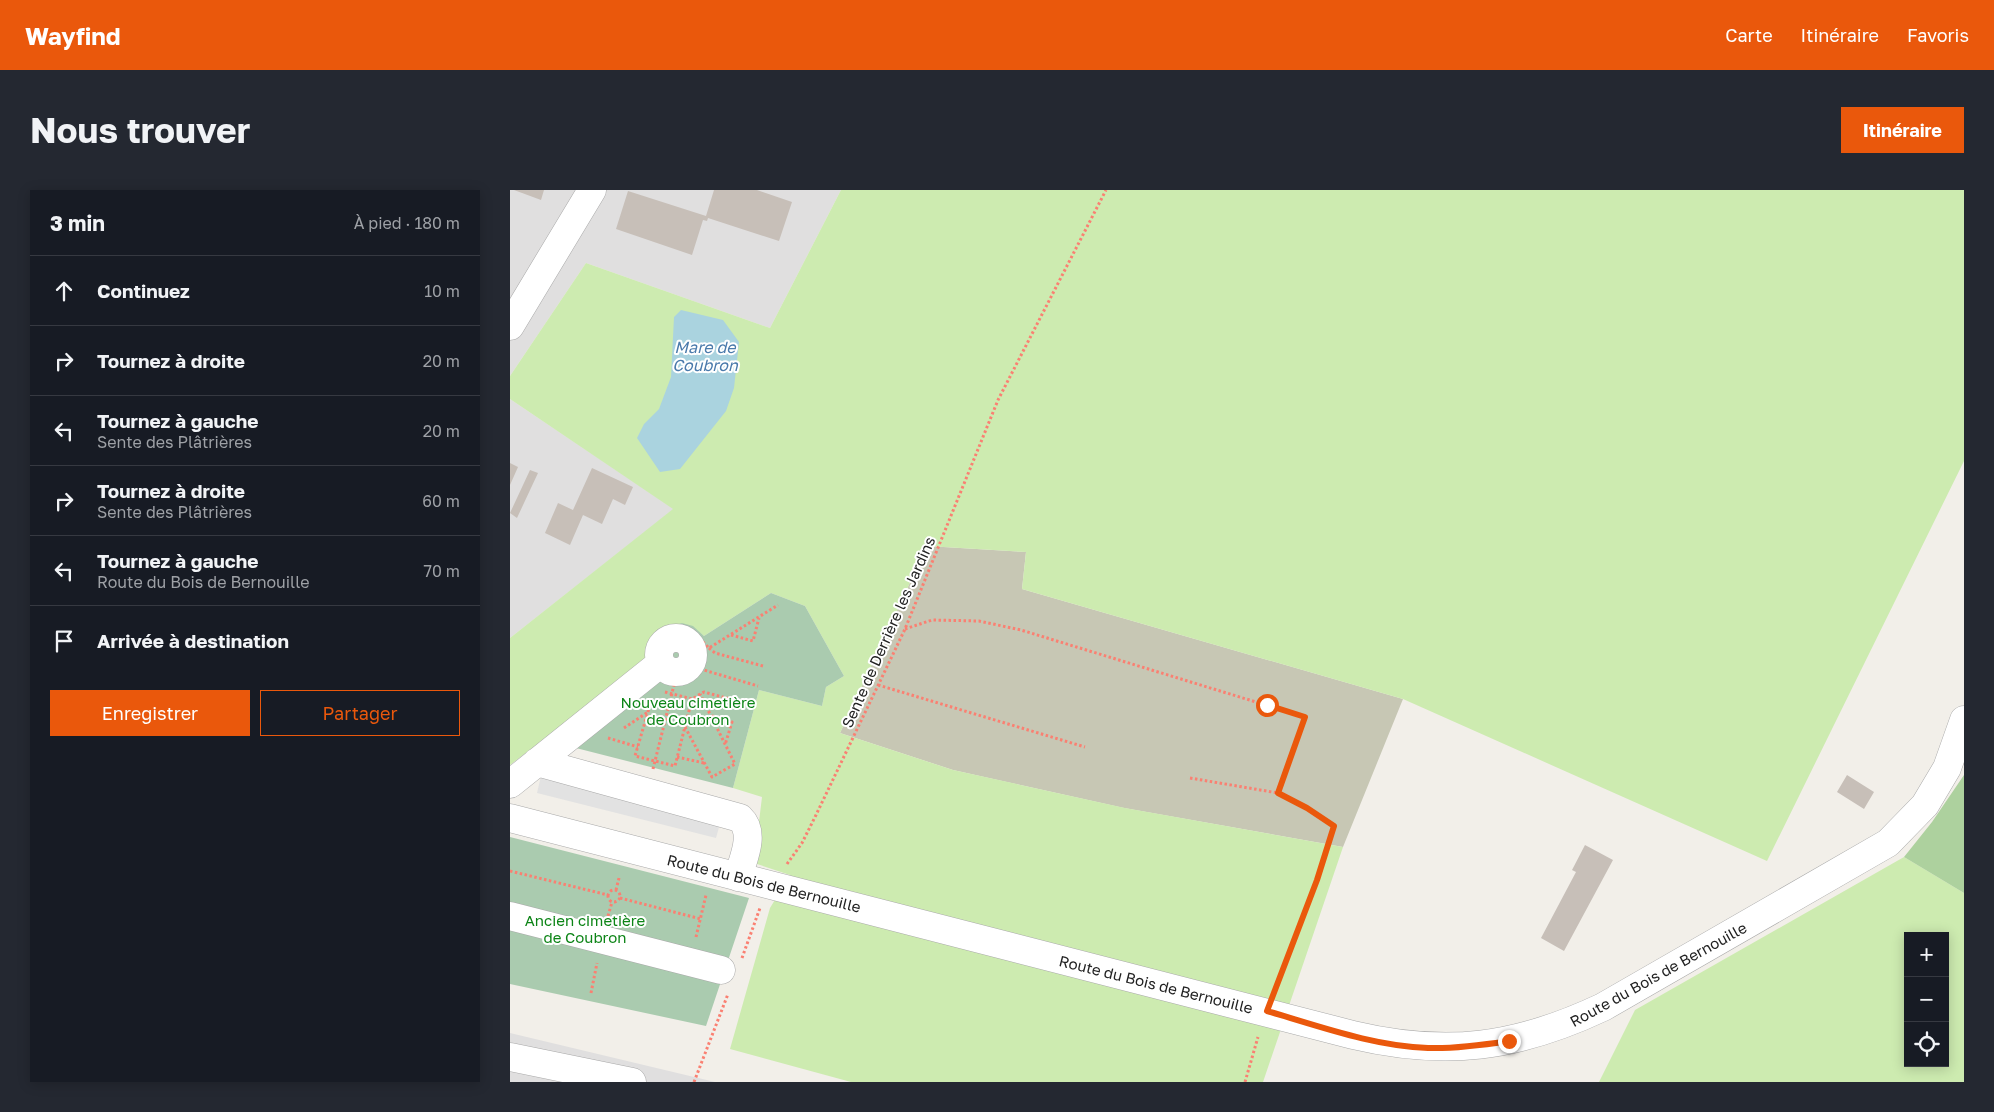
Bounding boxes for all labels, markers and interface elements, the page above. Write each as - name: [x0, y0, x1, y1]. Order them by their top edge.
- text: Wayfind: [25, 21, 121, 50]
- text: Carte: [1725, 24, 1773, 46]
- text: Itinéraire: [1801, 24, 1879, 46]
- text: Favoris: [1907, 24, 1969, 46]
- button: Itinéraire: [1841, 107, 1964, 153]
- text: Nous trouver: [30, 109, 250, 151]
- text: 3 min: [50, 210, 105, 236]
- text: À pied · 180 m: [354, 213, 460, 233]
- icon: ahead: [50, 277, 78, 305]
- text: Continuez: [97, 279, 190, 302]
- text: 10 m: [424, 281, 460, 301]
- water label: Mare de Coubron: [672, 337, 739, 375]
- icon: right: [50, 347, 78, 375]
- text: Tournez à droite: [97, 349, 245, 372]
- text: 20 m: [423, 351, 460, 371]
- text: Tournez à gauche: [97, 409, 258, 432]
- icon: left: [50, 417, 78, 445]
- text: 20 m: [423, 421, 460, 441]
- text: Sente des Plâtrières: [97, 432, 252, 452]
- text: Tournez à droite: [97, 479, 245, 502]
- icon: right: [50, 487, 78, 515]
- text: 60 m: [422, 491, 460, 511]
- text: Sente des Plâtrières: [97, 502, 252, 522]
- street label: Sente de Derrière les Jardins: [838, 534, 938, 730]
- text: Tournez à gauche: [97, 549, 258, 572]
- icon: left: [50, 557, 78, 585]
- text: 70 m: [423, 561, 460, 581]
- text: Route du Bois de Bernouille: [97, 572, 309, 592]
- icon: arrive: [50, 627, 78, 655]
- text: Arrivée à destination: [97, 629, 289, 652]
- button: Enregistrer: [50, 690, 250, 736]
- button: Partager: [260, 690, 460, 736]
- park label: Nouveau cimetière de Coubron: [621, 693, 756, 728]
- route start: [1256, 694, 1279, 717]
- street label: Route du Bois de Bernouille: [665, 850, 863, 916]
- park label: Ancien cimetière de Coubron: [525, 911, 646, 946]
- street label: Route du Bois de Bernouille: [1567, 918, 1750, 1030]
- map controls: [1904, 932, 1949, 1067]
- button: +: [1904, 932, 1949, 977]
- street label: Route du Bois de Bernouille: [1057, 951, 1255, 1017]
- button: −: [1904, 977, 1949, 1022]
- button: locate: [1904, 1022, 1949, 1067]
- route end: [1498, 1030, 1521, 1053]

